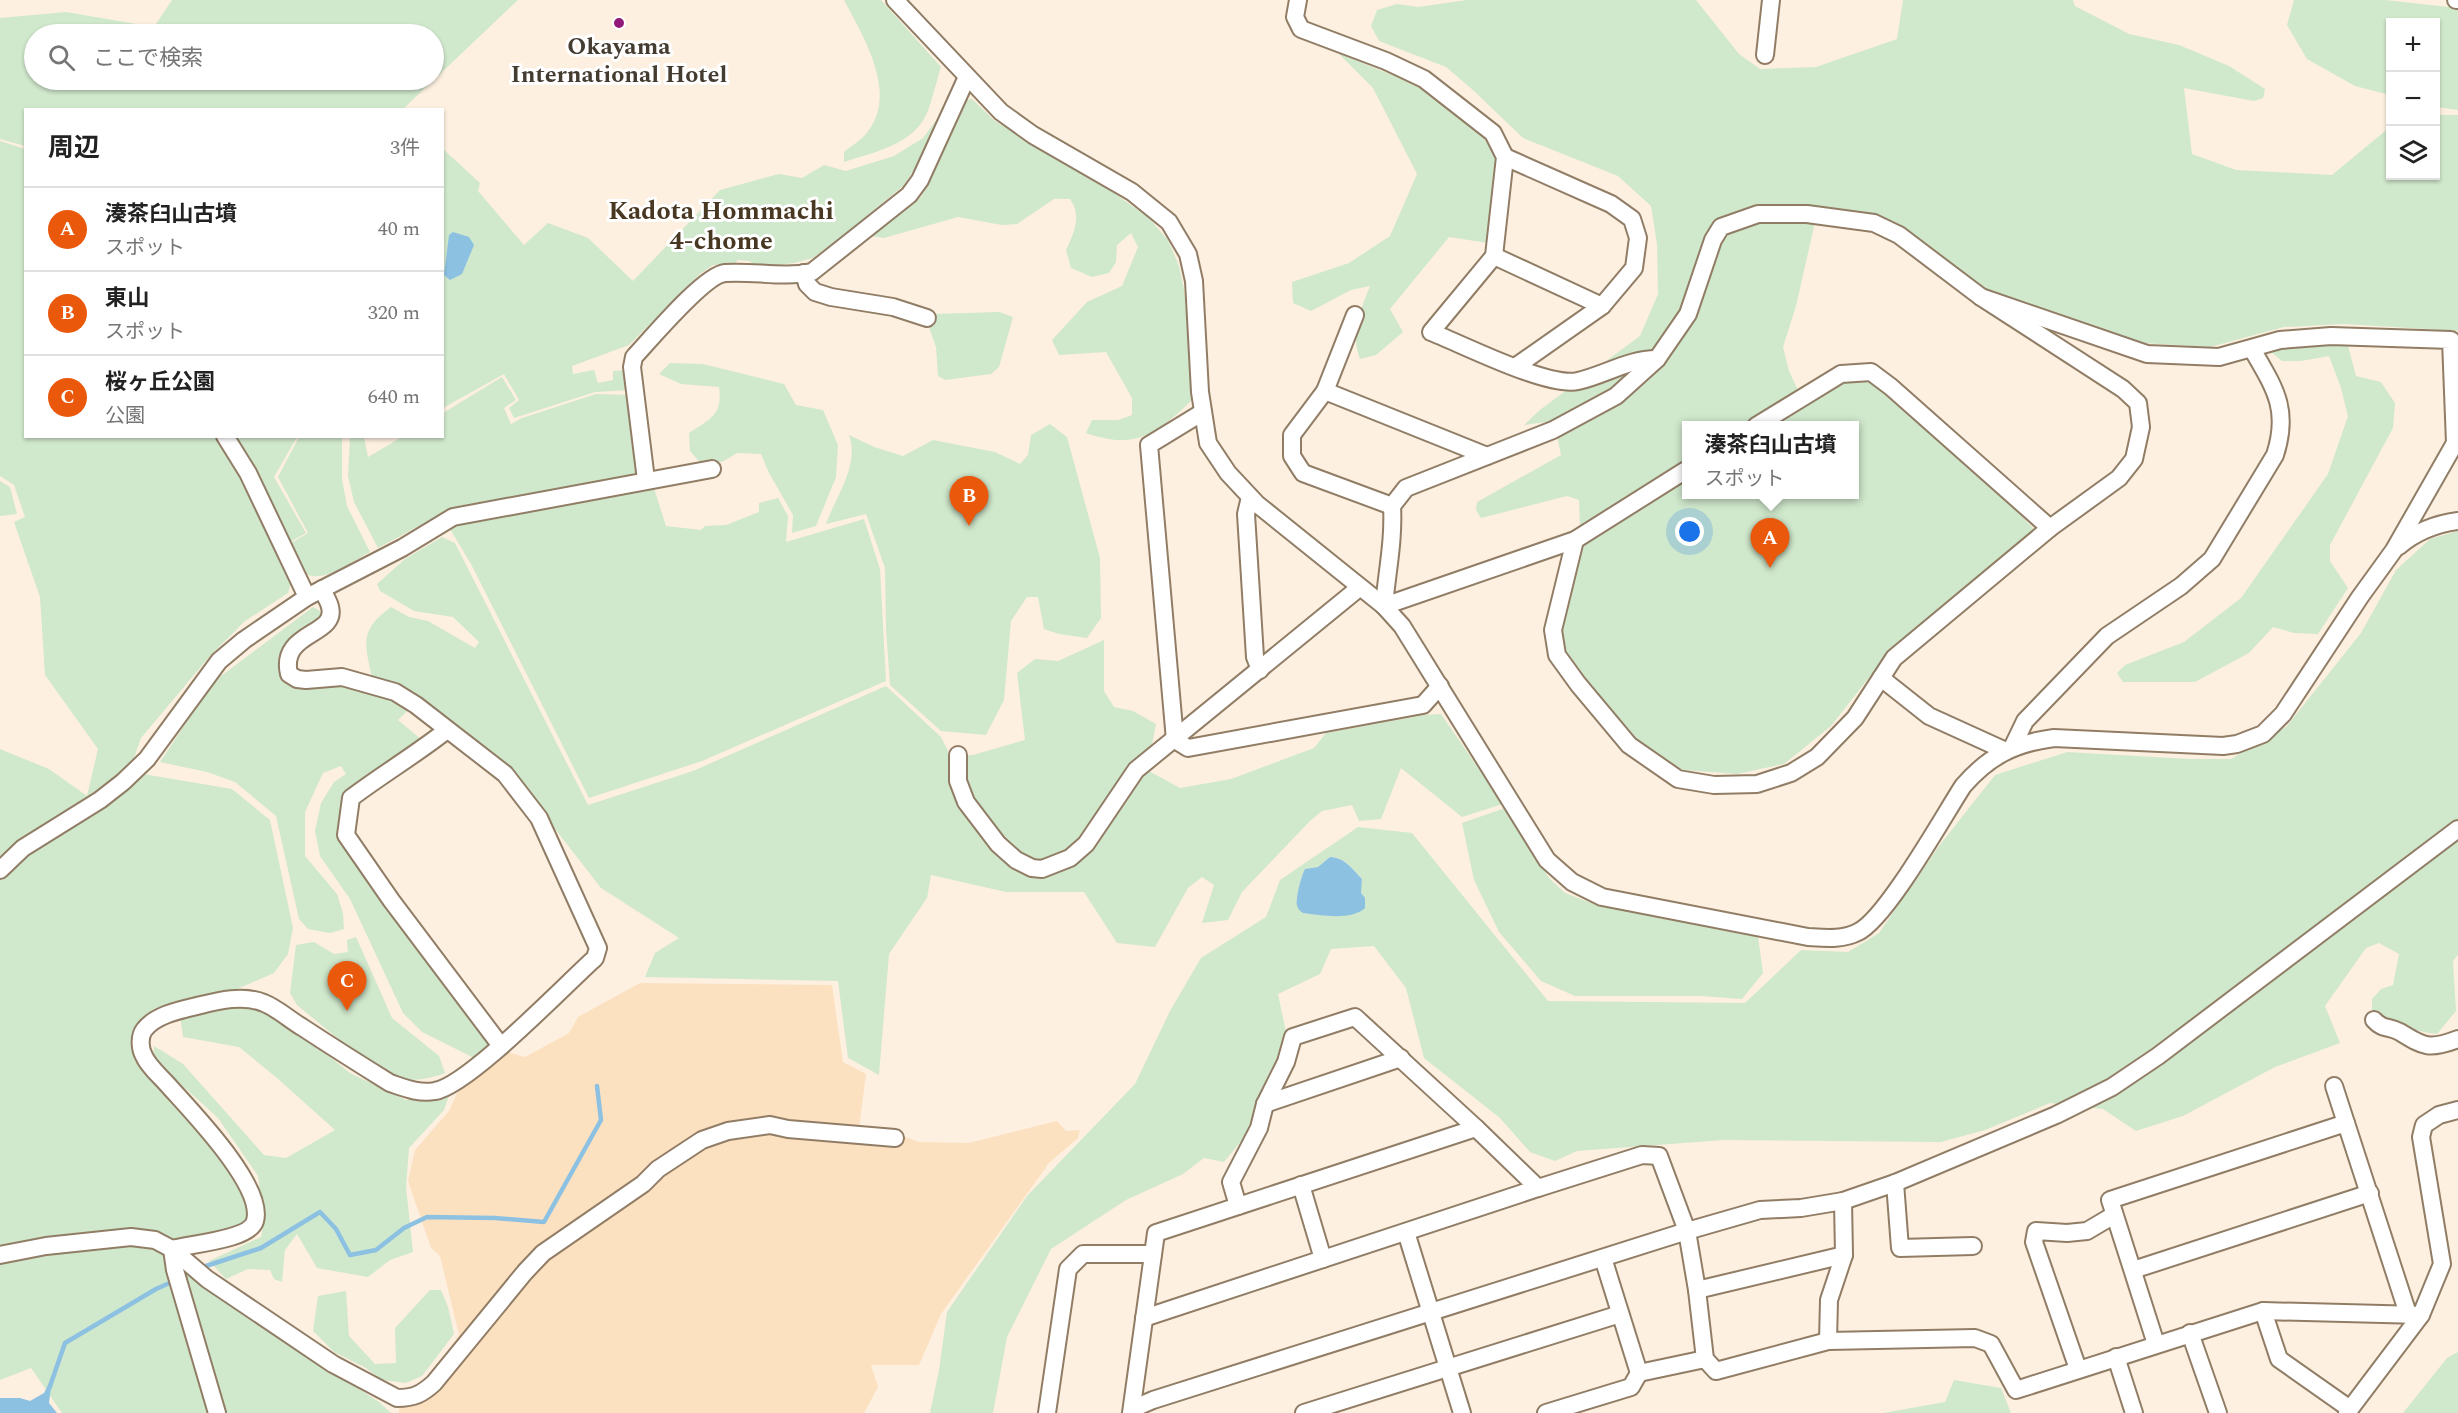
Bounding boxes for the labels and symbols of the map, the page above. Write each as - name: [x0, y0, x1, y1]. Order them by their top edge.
- marker: Okayama International Hotel: [612, 16, 626, 30]
- place label: Okayama International Hotel: [511, 29, 727, 93]
- district label: Kadota Hommachi 4-chome: [608, 191, 834, 261]
- pin: B: [950, 476, 988, 526]
- your location: [1675, 517, 1704, 546]
- pin: A: [1750, 518, 1790, 568]
- pin: C: [328, 962, 366, 1011]

